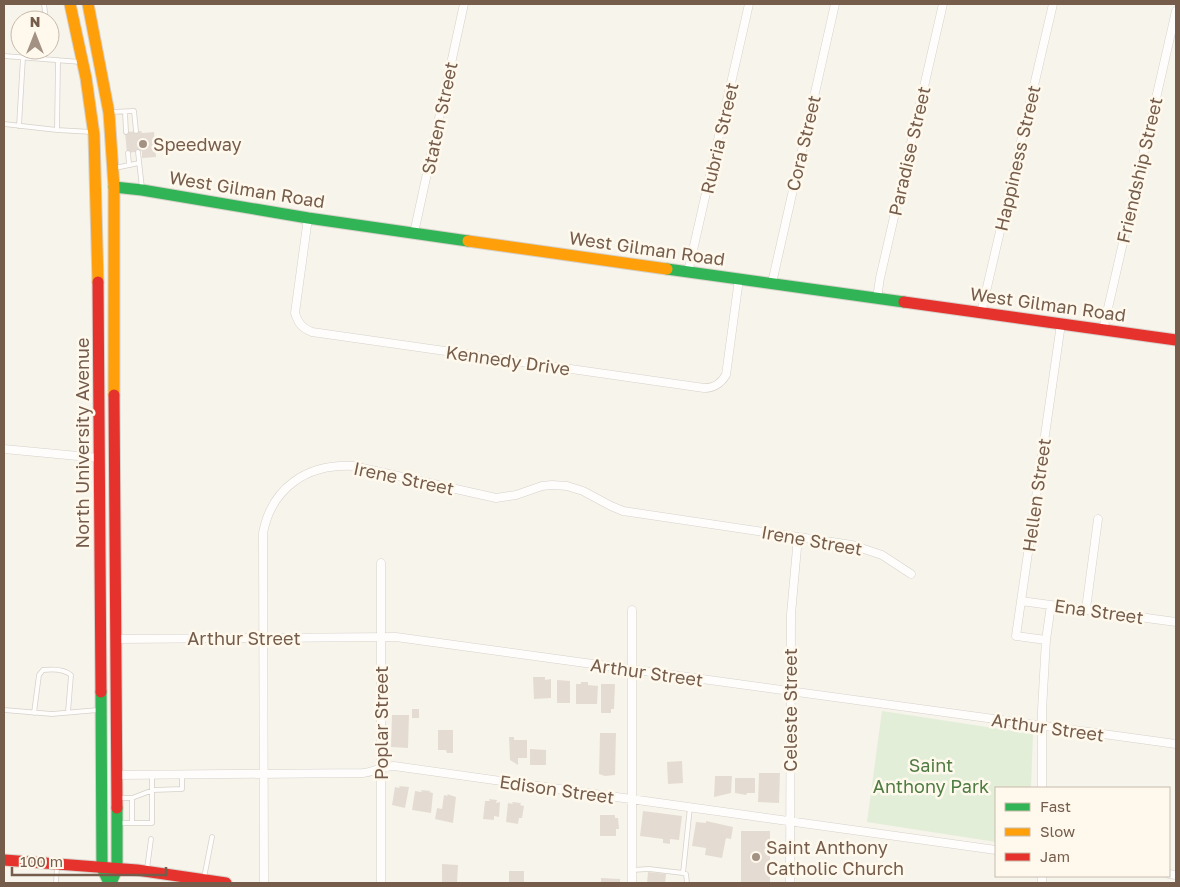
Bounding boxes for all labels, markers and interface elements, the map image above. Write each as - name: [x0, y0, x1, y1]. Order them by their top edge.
- north arrow: [10, 10, 60, 60]
- text: N: [30, 13, 40, 30]
- street label: Staten Street: [416, 60, 462, 176]
- street label: Rubria Street: [696, 80, 742, 196]
- street label: Happiness Street: [990, 83, 1044, 233]
- street label: Paradise Street: [883, 84, 935, 218]
- street label: Cora Street: [781, 93, 825, 193]
- street label: Friendship Street: [1111, 95, 1167, 245]
- place label: Speedway: [153, 133, 242, 155]
- marker: Speedway: [137, 138, 149, 150]
- street label: West Gilman Road: [168, 166, 326, 212]
- street label: West Gilman Road: [568, 226, 726, 270]
- street label: West Gilman Road: [969, 282, 1127, 326]
- street label: North University Avenue: [71, 338, 93, 548]
- street label: Kennedy Drive: [444, 340, 572, 380]
- street label: Hellen Street: [1017, 437, 1055, 553]
- street label: Irene Street: [352, 457, 456, 499]
- street label: Irene Street: [760, 520, 864, 560]
- street label: Ena Street: [1053, 594, 1145, 628]
- street label: Arthur Street: [187, 627, 301, 649]
- street label: Celeste Street: [779, 648, 801, 772]
- street label: Arthur Street: [589, 653, 705, 691]
- street label: Poplar Street: [370, 666, 392, 780]
- street label: Arthur Street: [990, 708, 1106, 746]
- park label: Saint Anthony Park: [873, 754, 989, 797]
- street label: Edison Street: [498, 770, 616, 808]
- legend: [995, 787, 1170, 877]
- text: Fast: [1040, 797, 1071, 815]
- text: Slow: [1040, 822, 1075, 840]
- place label: Saint Anthony Catholic Church: [766, 836, 904, 879]
- scale bar: [12, 844, 166, 876]
- text: Jam: [1040, 847, 1070, 865]
- marker: Saint Anthony Catholic Church: [750, 851, 762, 863]
- text: 100 m: [20, 852, 63, 870]

